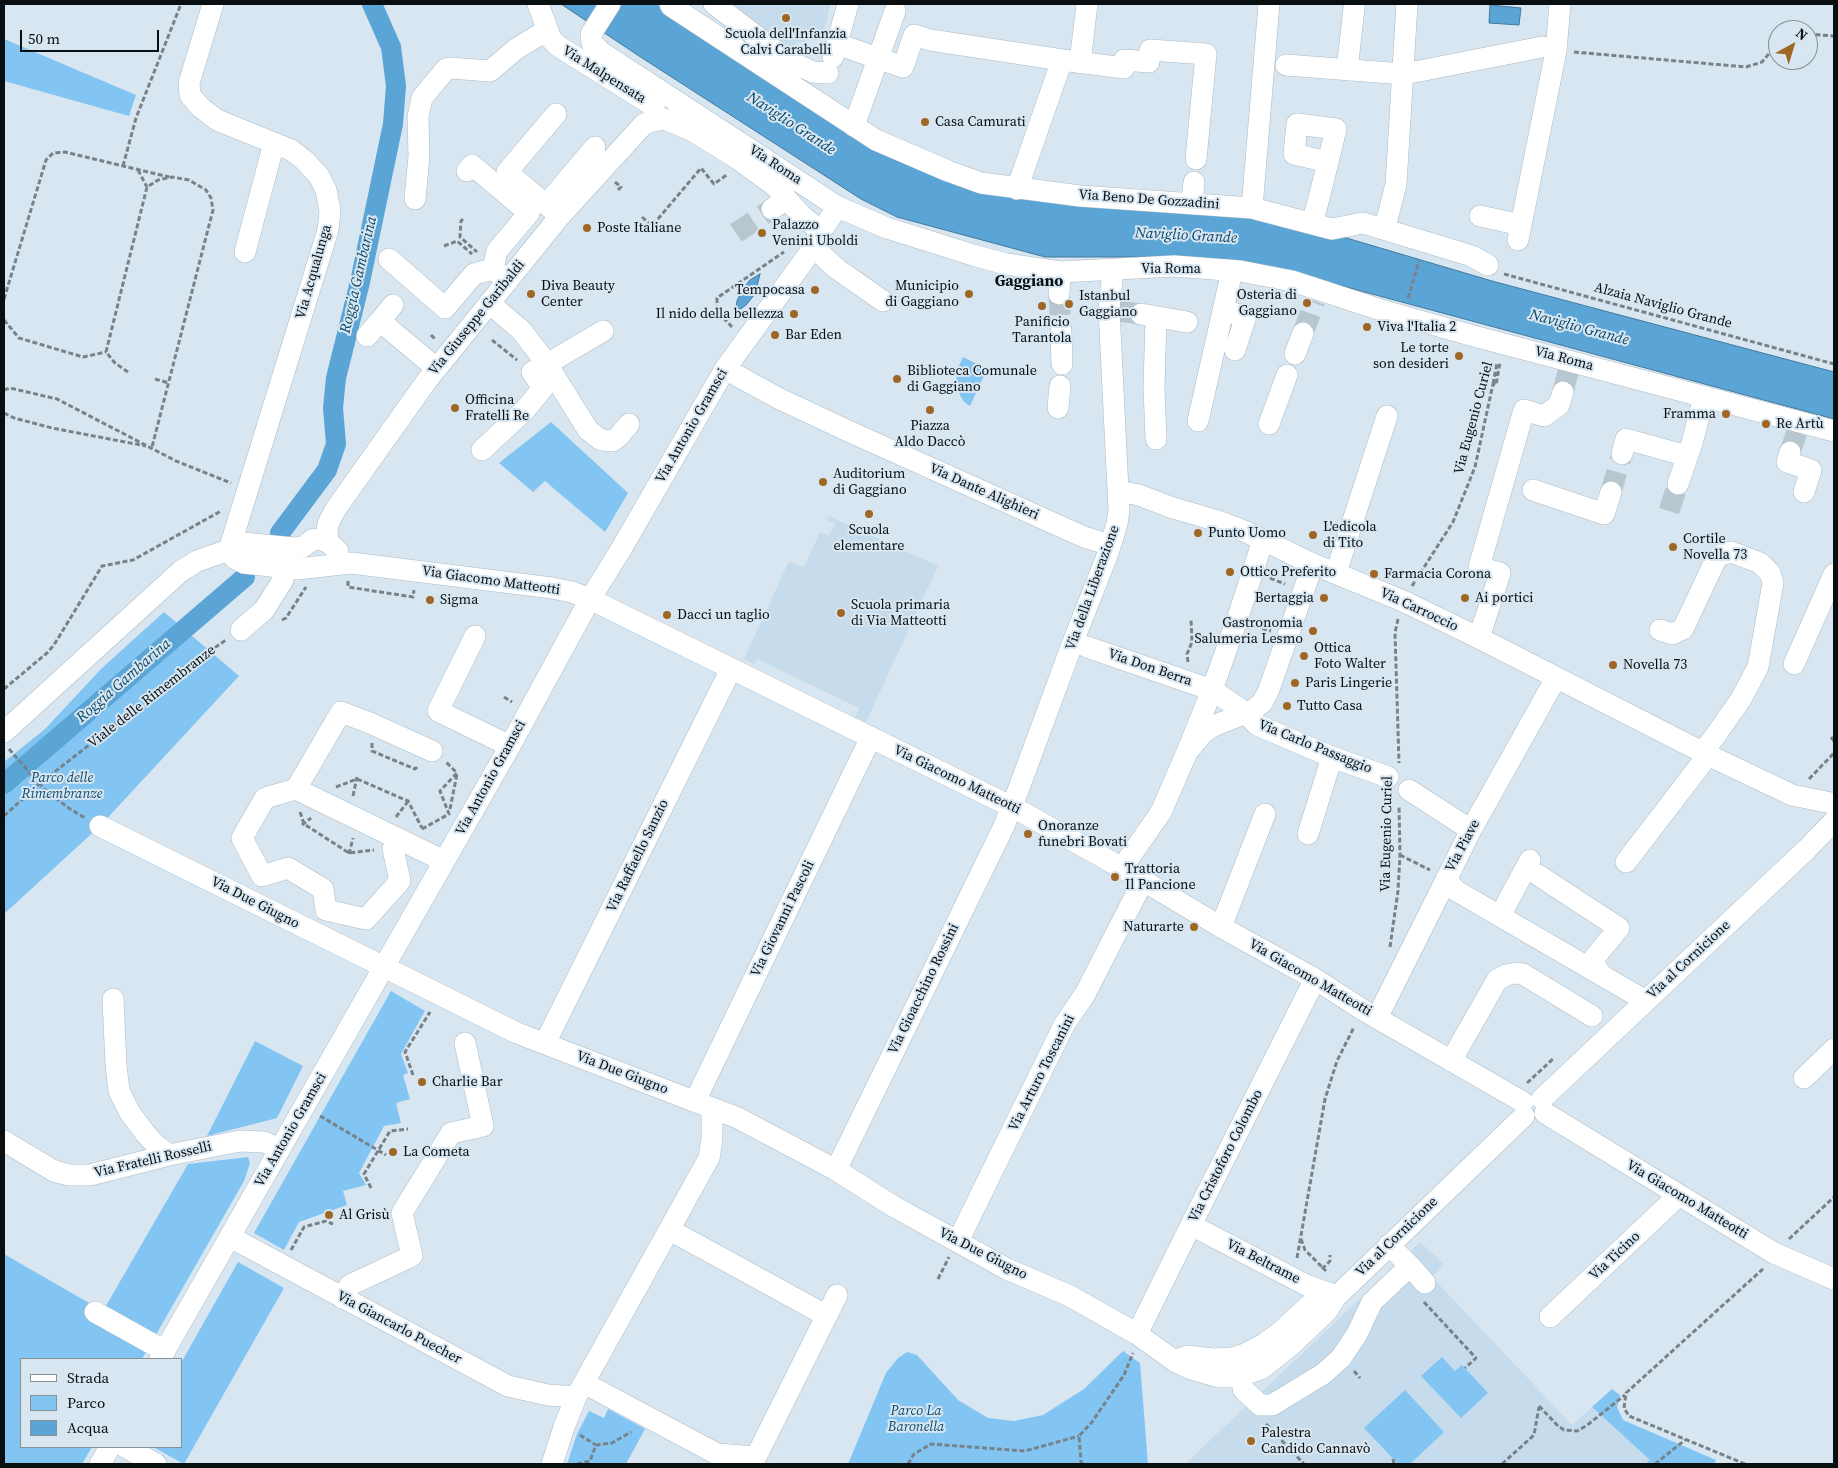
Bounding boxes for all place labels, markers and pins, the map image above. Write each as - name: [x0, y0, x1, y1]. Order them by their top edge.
- marker: Scuola dell'Infanzia Calvi Carabelli: [780, 12, 792, 24]
- place label: Scuola dell'Infanzia Calvi Carabelli: [725, 26, 847, 58]
- place label: Casa Camurati: [935, 114, 1026, 130]
- marker: Casa Camurati: [919, 116, 931, 128]
- place label: Palazzo Venini Uboldi: [772, 217, 858, 250]
- place label: Poste Italiane: [597, 220, 681, 236]
- marker: Poste Italiane: [581, 222, 593, 234]
- marker: Palazzo Venini Uboldi: [756, 227, 768, 239]
- place label: Diva Beauty Center: [541, 278, 615, 310]
- place label: Municipio di Gaggiano: [885, 278, 959, 310]
- place label: Tempocasa: [735, 282, 805, 298]
- marker: Tempocasa: [809, 284, 821, 296]
- place label: Osteria di Gaggiano: [1237, 287, 1297, 320]
- marker: Diva Beauty Center: [525, 288, 537, 300]
- marker: Municipio di Gaggiano: [963, 288, 975, 300]
- place label: Istanbul Gaggiano: [1079, 288, 1137, 321]
- marker: Osteria di Gaggiano: [1301, 297, 1313, 309]
- marker: Istanbul Gaggiano: [1063, 298, 1075, 310]
- marker: Panificio Tarantola: [1036, 300, 1048, 312]
- place label: Il nido della bellezza: [656, 306, 784, 322]
- marker: Il nido della bellezza: [788, 308, 800, 320]
- place label: Panificio Tarantola: [1012, 314, 1072, 347]
- place label: Viva l'Italia 2: [1377, 319, 1456, 335]
- marker: Viva l'Italia 2: [1361, 321, 1373, 333]
- place label: Bar Eden: [785, 327, 842, 343]
- marker: Bar Eden: [769, 329, 781, 341]
- place label: Le torte son desideri: [1373, 340, 1449, 372]
- marker: Le torte son desideri: [1453, 350, 1465, 362]
- place label: Biblioteca Comunale di Gaggiano: [907, 363, 1037, 396]
- marker: Biblioteca Comunale di Gaggiano: [891, 373, 903, 385]
- place label: Officina Fratelli Re: [465, 392, 529, 424]
- marker: Officina Fratelli Re: [449, 402, 461, 414]
- marker: Piazza Aldo Daccò: [924, 404, 936, 416]
- place label: Framma: [1663, 406, 1716, 422]
- marker: Framma: [1720, 408, 1732, 420]
- place label: Re Artù: [1776, 416, 1824, 432]
- place label: Piazza Aldo Daccò: [895, 418, 965, 451]
- marker: Re Artù: [1760, 418, 1772, 430]
- place label: Auditorium di Gaggiano: [833, 466, 907, 498]
- marker: Auditorium di Gaggiano: [817, 476, 829, 488]
- marker: Scuola elementare: [863, 508, 875, 520]
- place label: L'edicola di Tito: [1323, 519, 1377, 552]
- place label: Scuola elementare: [833, 522, 905, 554]
- place label: Punto Uomo: [1208, 525, 1286, 541]
- marker: Punto Uomo: [1192, 527, 1204, 539]
- marker: L'edicola di Tito: [1307, 529, 1319, 541]
- place label: Cortile Novella 73: [1683, 531, 1747, 564]
- marker: Cortile Novella 73: [1667, 541, 1679, 553]
- place label: Ottico Preferito: [1240, 564, 1336, 580]
- marker: Ottico Preferito: [1224, 566, 1236, 578]
- place label: Farmacia Corona: [1384, 566, 1491, 582]
- marker: Farmacia Corona: [1368, 568, 1380, 580]
- place label: Bertaggia: [1255, 590, 1314, 606]
- place label: Ai portici: [1475, 590, 1533, 606]
- place label: Sigma: [440, 592, 478, 608]
- marker: Bertaggia: [1318, 592, 1330, 604]
- marker: Ai portici: [1459, 592, 1471, 604]
- marker: Sigma: [424, 594, 436, 606]
- place label: Scuola primaria di Via Matteotti: [851, 597, 950, 630]
- place label: Dacci un taglio: [677, 607, 770, 623]
- marker: Scuola primaria di Via Matteotti: [835, 607, 847, 619]
- marker: Dacci un taglio: [661, 609, 673, 621]
- place label: Gastronomia Salumeria Lesmo: [1194, 615, 1303, 648]
- marker: Gastronomia Salumeria Lesmo: [1307, 625, 1319, 637]
- place label: Ottica Foto Walter: [1314, 640, 1386, 672]
- marker: Ottica Foto Walter: [1298, 650, 1310, 662]
- place label: Novella 73: [1623, 657, 1687, 673]
- marker: Novella 73: [1607, 659, 1619, 671]
- place label: Paris Lingerie: [1305, 675, 1392, 691]
- marker: Paris Lingerie: [1289, 677, 1301, 689]
- place label: Tutto Casa: [1297, 698, 1363, 714]
- marker: Tutto Casa: [1281, 700, 1293, 712]
- place label: Onoranze funebri Bovati: [1038, 818, 1127, 850]
- marker: Onoranze funebri Bovati: [1022, 828, 1034, 840]
- place label: Trattoria Il Pancione: [1125, 861, 1196, 894]
- marker: Trattoria Il Pancione: [1109, 871, 1121, 883]
- place label: Naturarte: [1123, 919, 1184, 935]
- marker: Naturarte: [1188, 921, 1200, 933]
- place label: Charlie Bar: [432, 1074, 503, 1090]
- marker: Charlie Bar: [416, 1076, 428, 1088]
- place label: La Cometa: [403, 1144, 470, 1160]
- marker: La Cometa: [387, 1146, 399, 1158]
- place label: Al Grisù: [339, 1207, 390, 1223]
- marker: Al Grisù: [323, 1209, 335, 1221]
- place label: Palestra Candido Cannavò: [1261, 1425, 1371, 1458]
- marker: Palestra Candido Cannavò: [1245, 1435, 1257, 1447]

